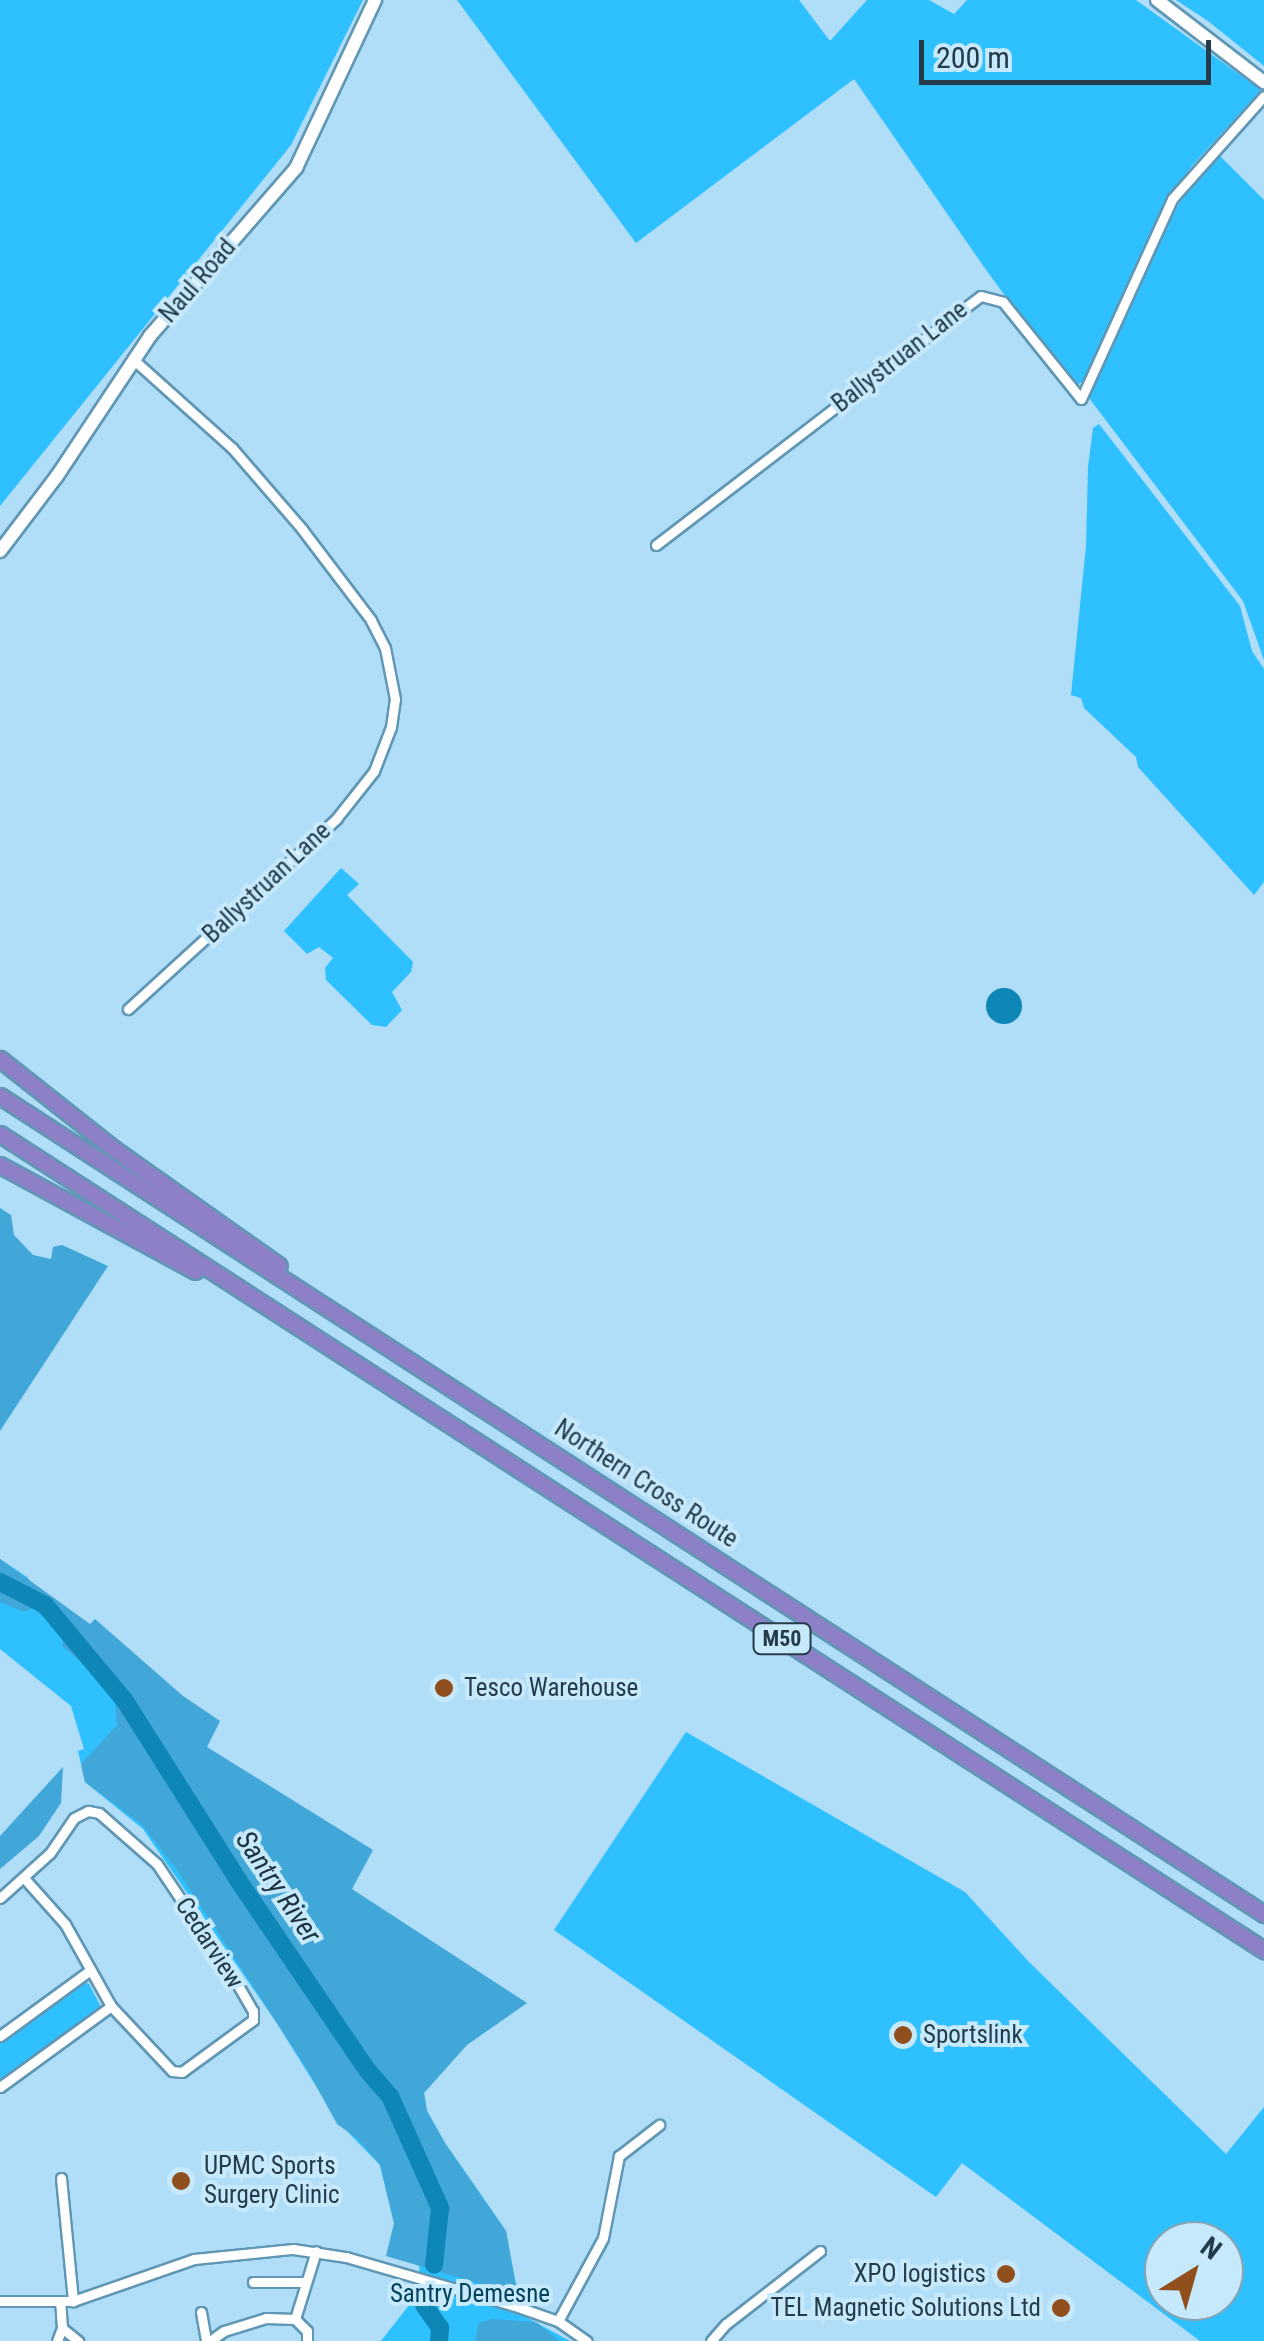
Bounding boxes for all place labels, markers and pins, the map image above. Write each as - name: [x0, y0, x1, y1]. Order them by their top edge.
- place label: Tesco Warehouse: [464, 1673, 638, 1703]
- marker: Tesco Warehouse: [433, 1677, 455, 1699]
- place label: Sportslink: [923, 2020, 1023, 2050]
- marker: Sportslink: [892, 2024, 914, 2046]
- place label: UPMC Sports Surgery Clinic: [204, 2152, 340, 2211]
- marker: UPMC Sports Surgery Clinic: [168, 2168, 194, 2194]
- place label: XPO logistics: [854, 2259, 986, 2289]
- marker: XPO logistics: [995, 2263, 1017, 2285]
- place label: TEL Magnetic Solutions Ltd: [771, 2293, 1041, 2323]
- marker: TEL Magnetic Solutions Ltd: [1050, 2297, 1072, 2319]

